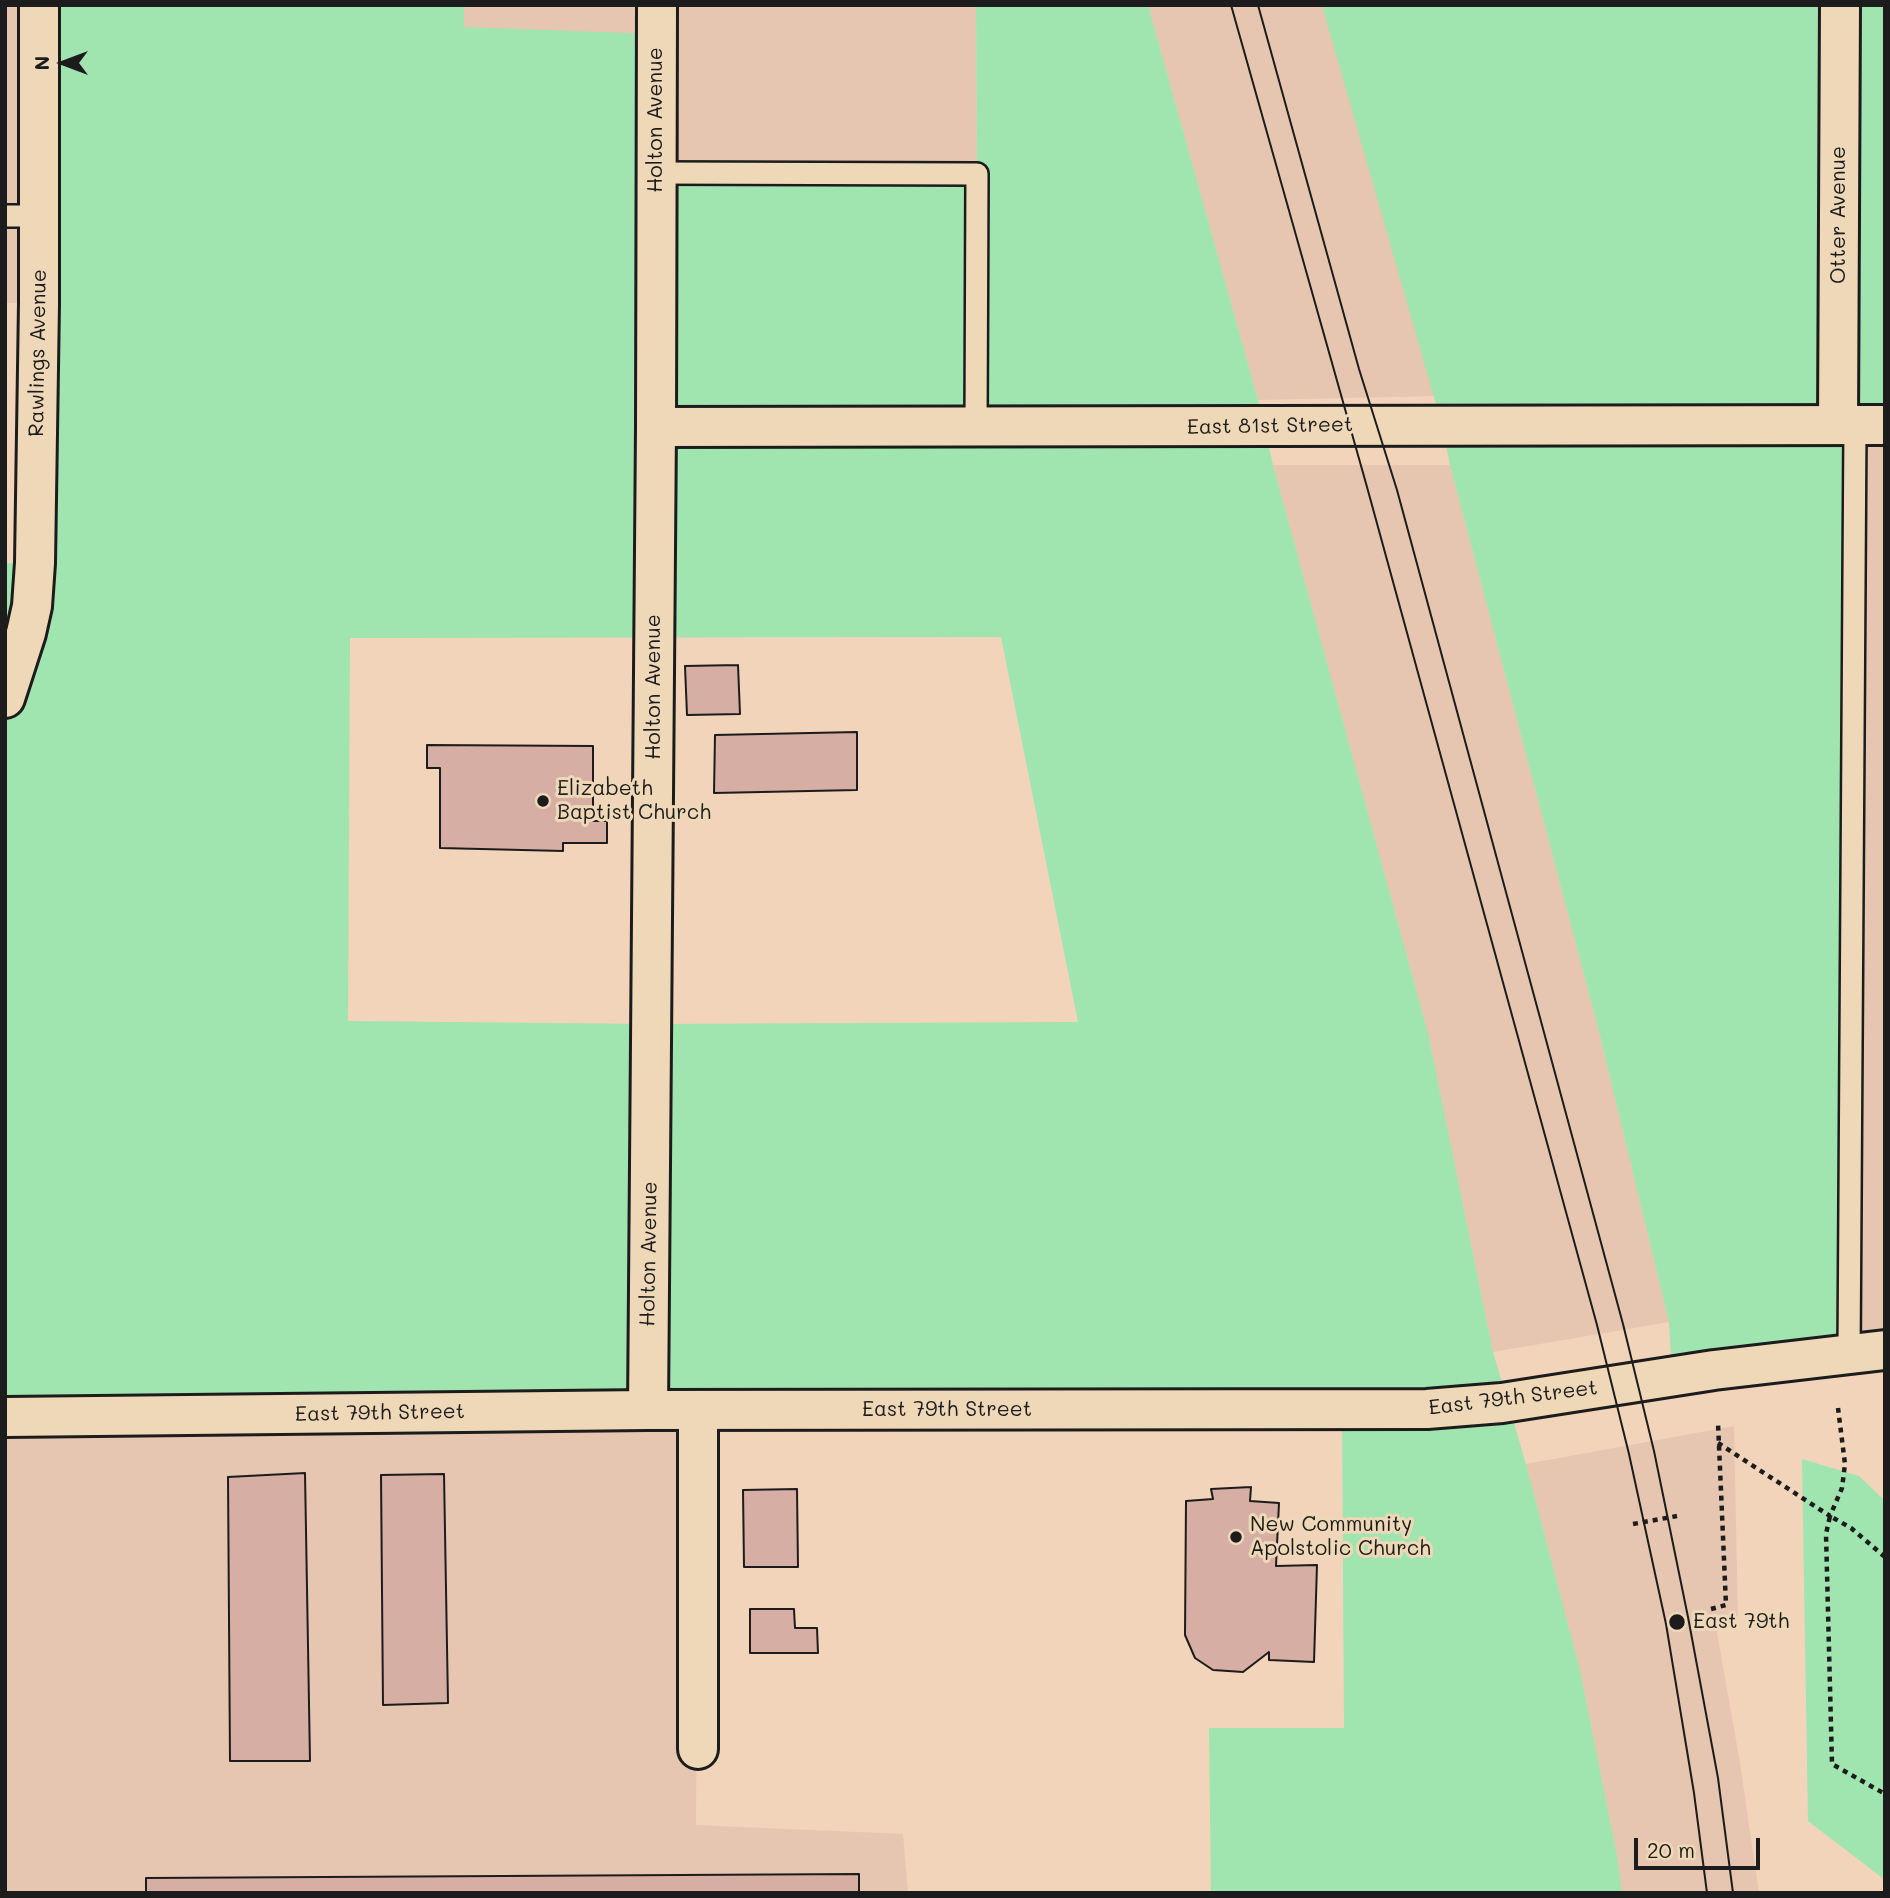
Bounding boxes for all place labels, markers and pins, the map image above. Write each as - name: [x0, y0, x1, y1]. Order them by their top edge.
- place label: Elizabeth Baptist Church: [557, 776, 711, 826]
- marker: Elizabeth Baptist Church: [535, 793, 551, 809]
- place label: New Community Apolstolic Church: [1250, 1512, 1431, 1562]
- marker: New Community Apolstolic Church: [1228, 1529, 1244, 1545]
- place label: East 79th: [1693, 1609, 1789, 1635]
- marker: East 79th: [1667, 1612, 1687, 1632]

